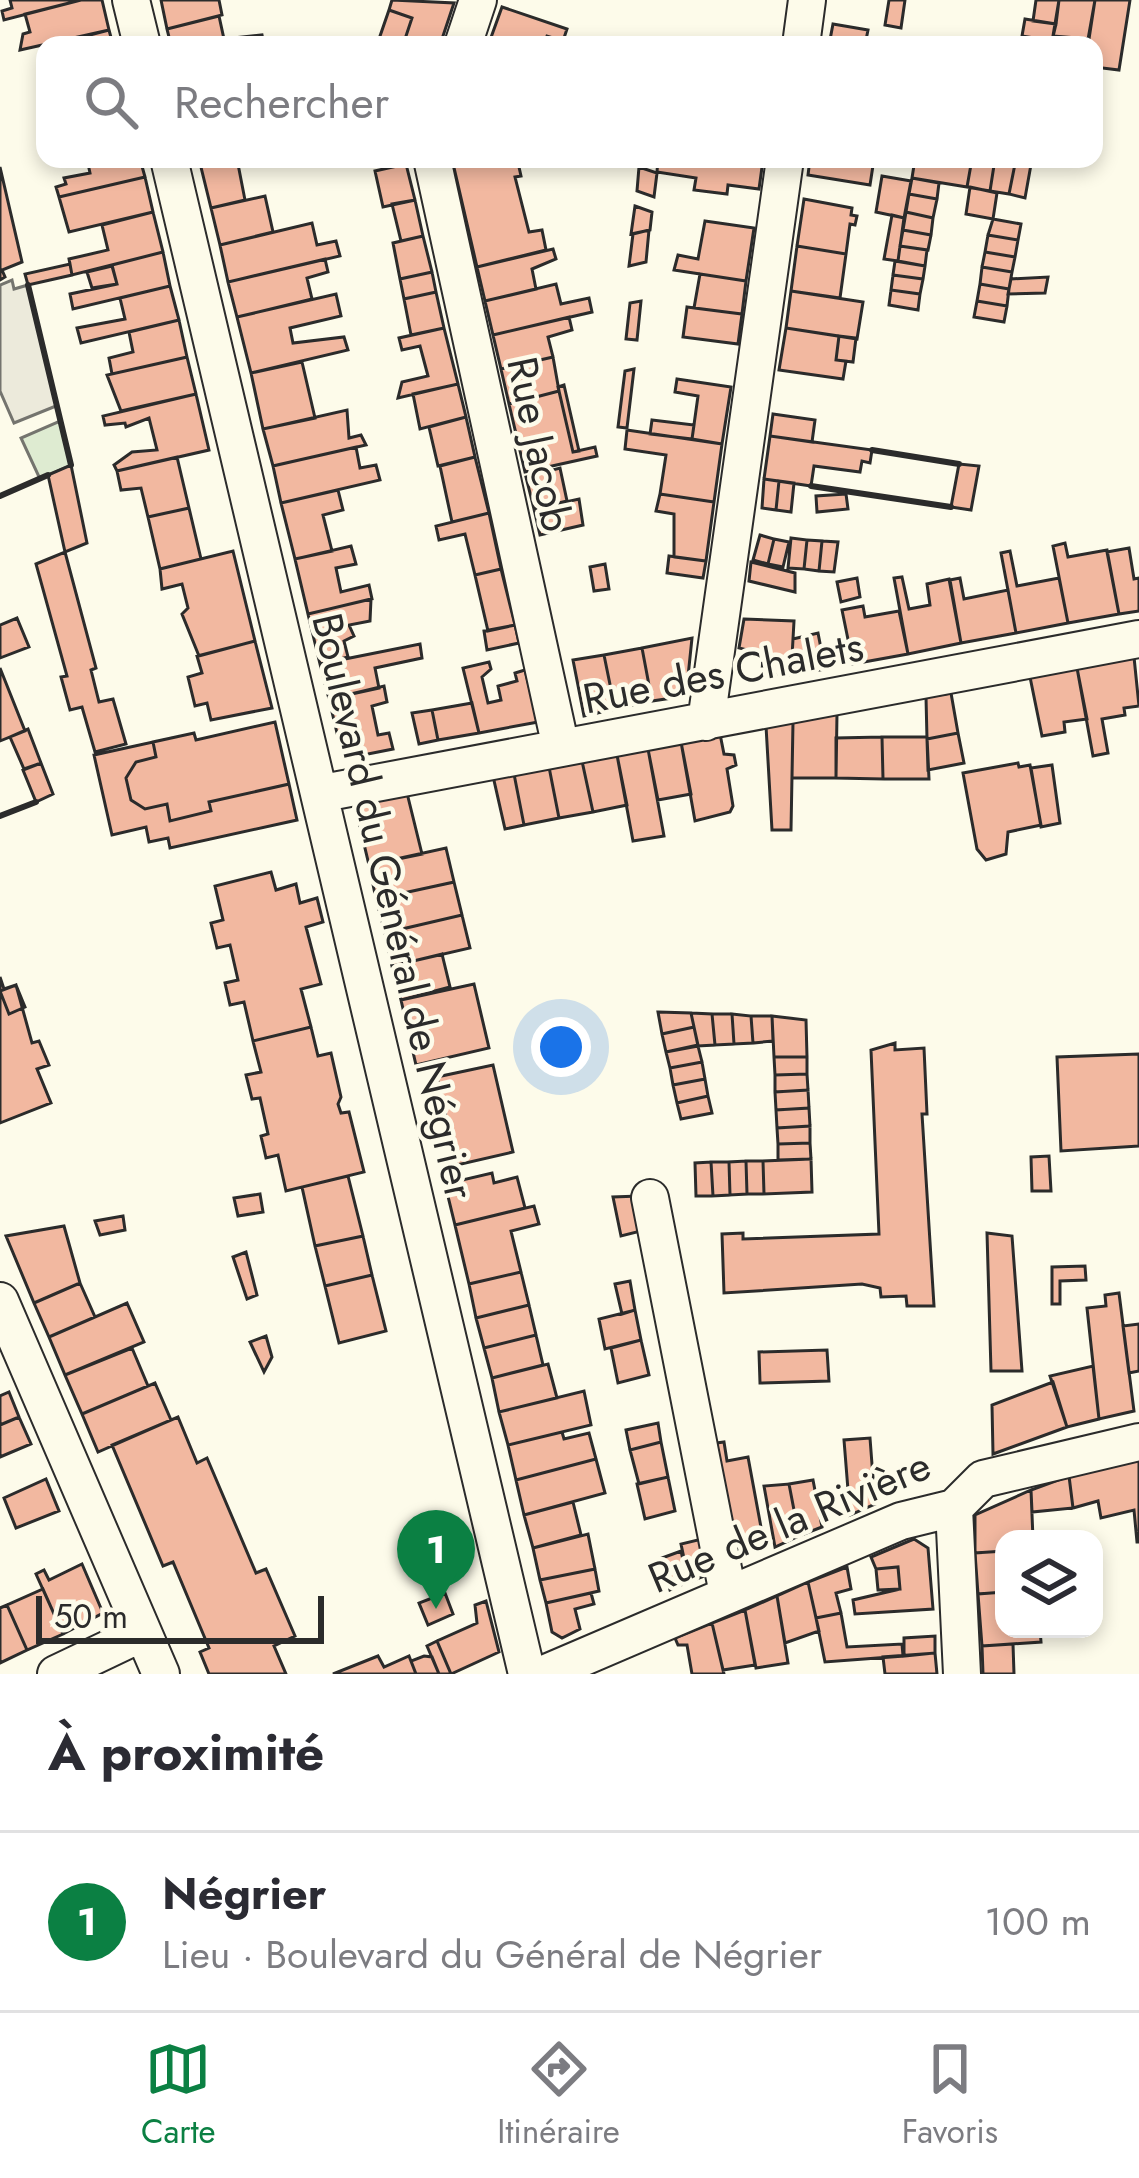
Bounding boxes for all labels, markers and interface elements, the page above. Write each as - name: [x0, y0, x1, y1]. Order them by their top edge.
- search box: [36, 36, 1103, 168]
- icon: search: [78, 69, 144, 135]
- text: Rechercher: [174, 70, 389, 135]
- street label: Rue Jacob: [491, 351, 588, 537]
- street label: Boulevard du Général de Négrier: [296, 607, 491, 1206]
- street label: Rue des Chalets: [578, 615, 868, 730]
- your location: [531, 1017, 591, 1077]
- street label: Rue de la Rivière: [639, 1435, 940, 1608]
- pin: 1: [397, 1510, 475, 1609]
- map controls: [995, 1530, 1103, 1638]
- button: layers: [995, 1530, 1103, 1638]
- scale bar: [36, 1590, 324, 1643]
- text: 50 m: [54, 1593, 128, 1640]
- text: À proximité: [48, 1715, 324, 1789]
- text: Négrier: [162, 1861, 326, 1926]
- text: 1: [77, 1893, 97, 1950]
- text: 100 m: [985, 1893, 1091, 1950]
- text: Lieu · Boulevard du Général de Négrier: [162, 1926, 822, 1983]
- tab: Carte: [141, 2036, 216, 2155]
- tab: Itinéraire: [497, 2036, 620, 2155]
- tab: Favoris: [902, 2036, 998, 2155]

